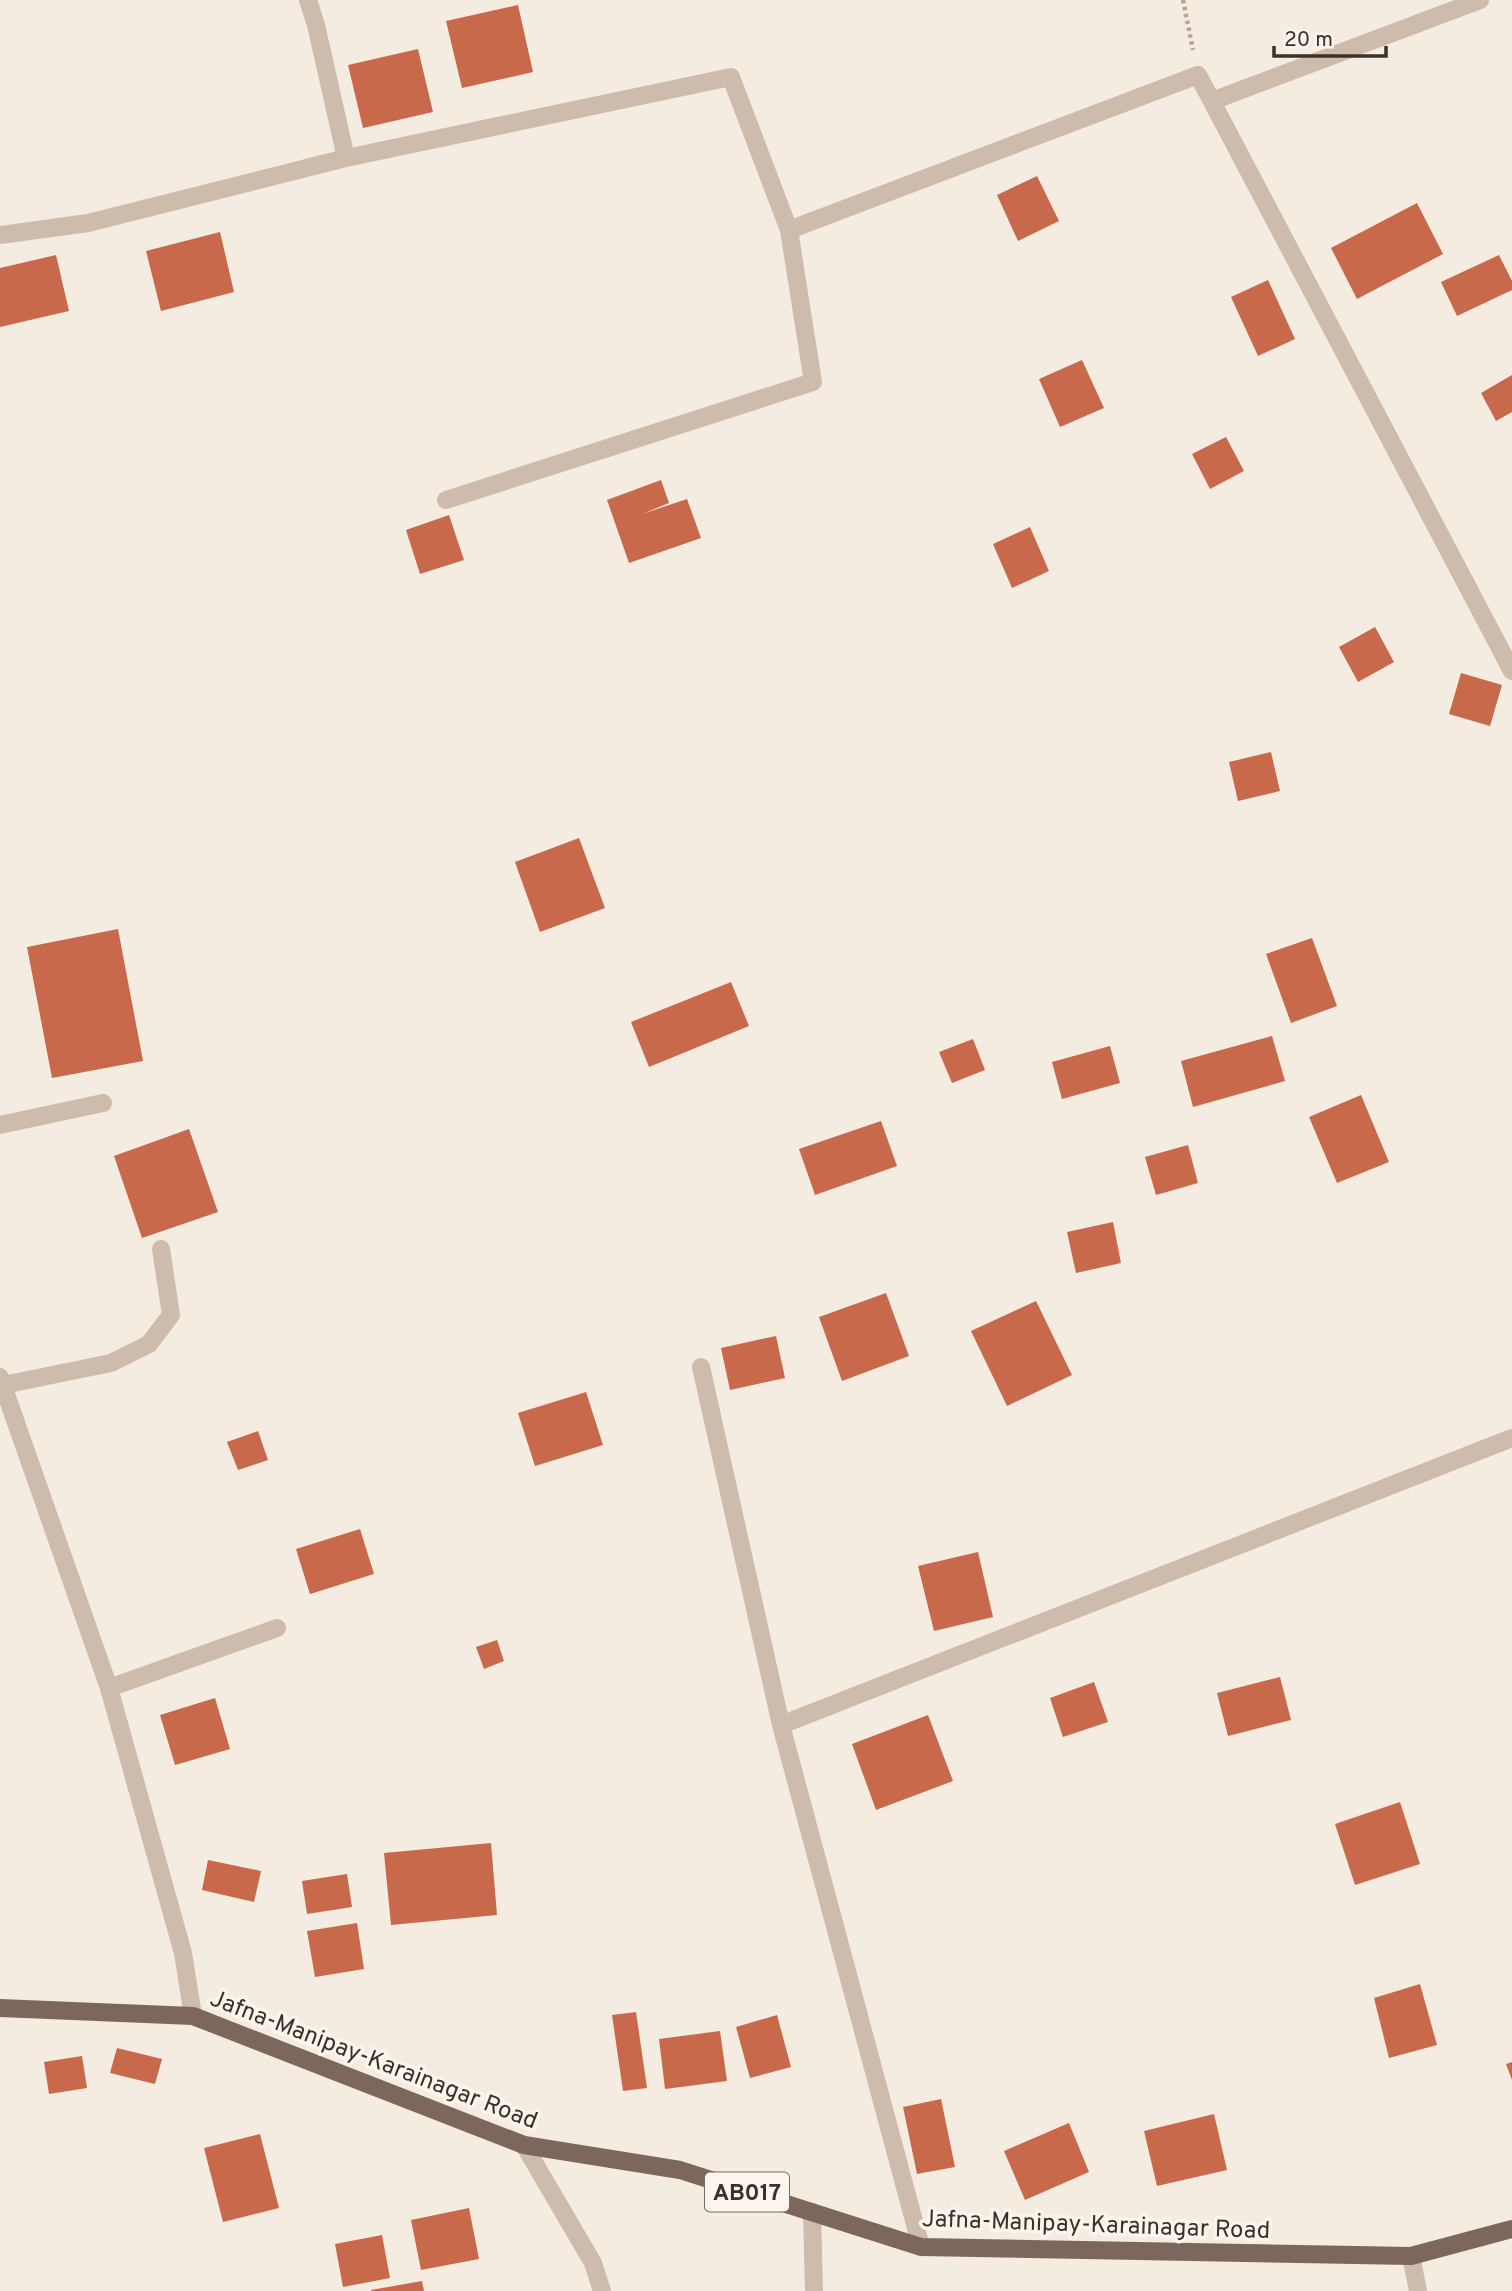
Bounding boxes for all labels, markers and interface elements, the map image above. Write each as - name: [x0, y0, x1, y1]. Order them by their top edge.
- scale bar: [1274, 14, 1386, 58]
- text: 20 m: [1284, 27, 1333, 54]
- street label: Jafna-Manipay-Karainagar Road: [205, 1984, 541, 2137]
- road number: AB017: [705, 2172, 789, 2212]
- street label: Jafna-Manipay-Karainagar Road: [921, 2205, 1271, 2247]

